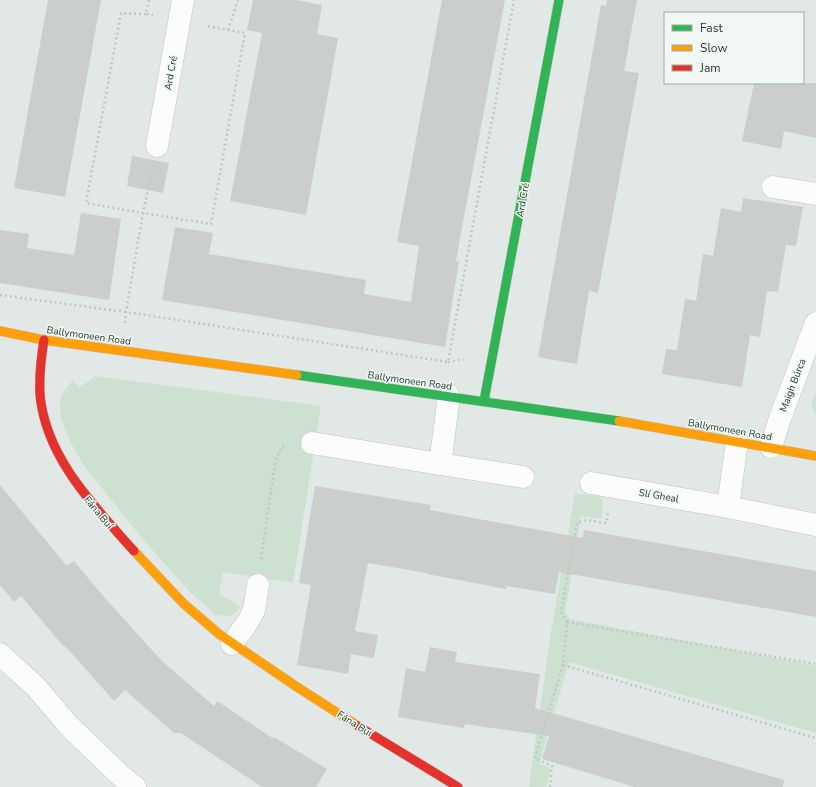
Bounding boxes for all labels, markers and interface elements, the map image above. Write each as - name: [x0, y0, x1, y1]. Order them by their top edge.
- legend: [664, 12, 804, 84]
- text: Fast: [700, 20, 723, 36]
- text: Slow: [700, 40, 728, 56]
- street label: Ard Cré: [161, 55, 181, 92]
- text: Jam: [699, 60, 721, 76]
- street label: Ard Cré: [513, 182, 533, 219]
- street label: Ballymoneen Road: [46, 323, 132, 349]
- street label: Maigh Búrca: [776, 357, 810, 414]
- street label: Ballymoneen Road: [367, 368, 453, 394]
- street label: Ballymoneen Road: [687, 416, 773, 444]
- street label: Slí Gheal: [638, 486, 680, 506]
- street label: Fána Buí: [80, 493, 117, 533]
- street label: Fána Buí: [334, 708, 375, 740]

